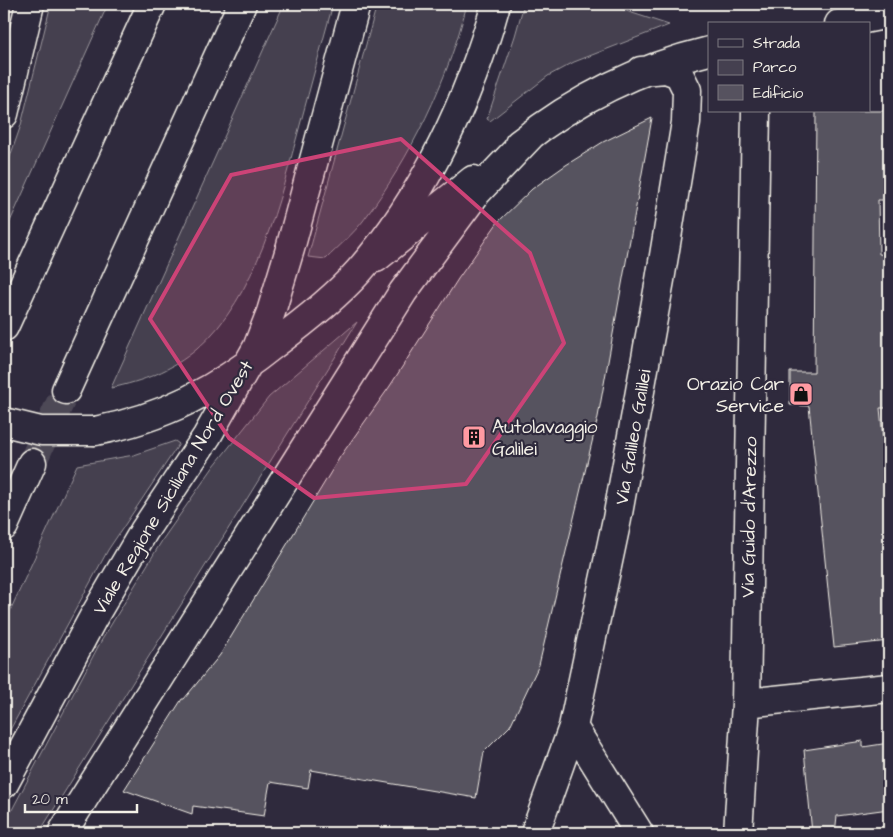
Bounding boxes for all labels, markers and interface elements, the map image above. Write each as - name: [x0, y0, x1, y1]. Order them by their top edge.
- legend: [708, 22, 870, 112]
- text: Strada: [753, 33, 800, 54]
- text: Parco: [753, 57, 797, 78]
- text: Edificio: [753, 83, 804, 104]
- street label: Viale Regione Siciliana Nord Ovest: [86, 355, 261, 621]
- street label: Via Galileo Galilei: [608, 367, 659, 507]
- place label: Orazio Car Service: [687, 371, 785, 420]
- shop icon: Orazio Car Service: [788, 381, 814, 407]
- place label: Autolavaggio Galilei: [492, 414, 598, 463]
- building icon: Autolavaggio Galilei: [461, 424, 487, 450]
- street label: Via Guido d'Arezzo: [735, 436, 764, 598]
- scale bar: [25, 782, 138, 814]
- text: 20 m: [32, 789, 68, 810]

